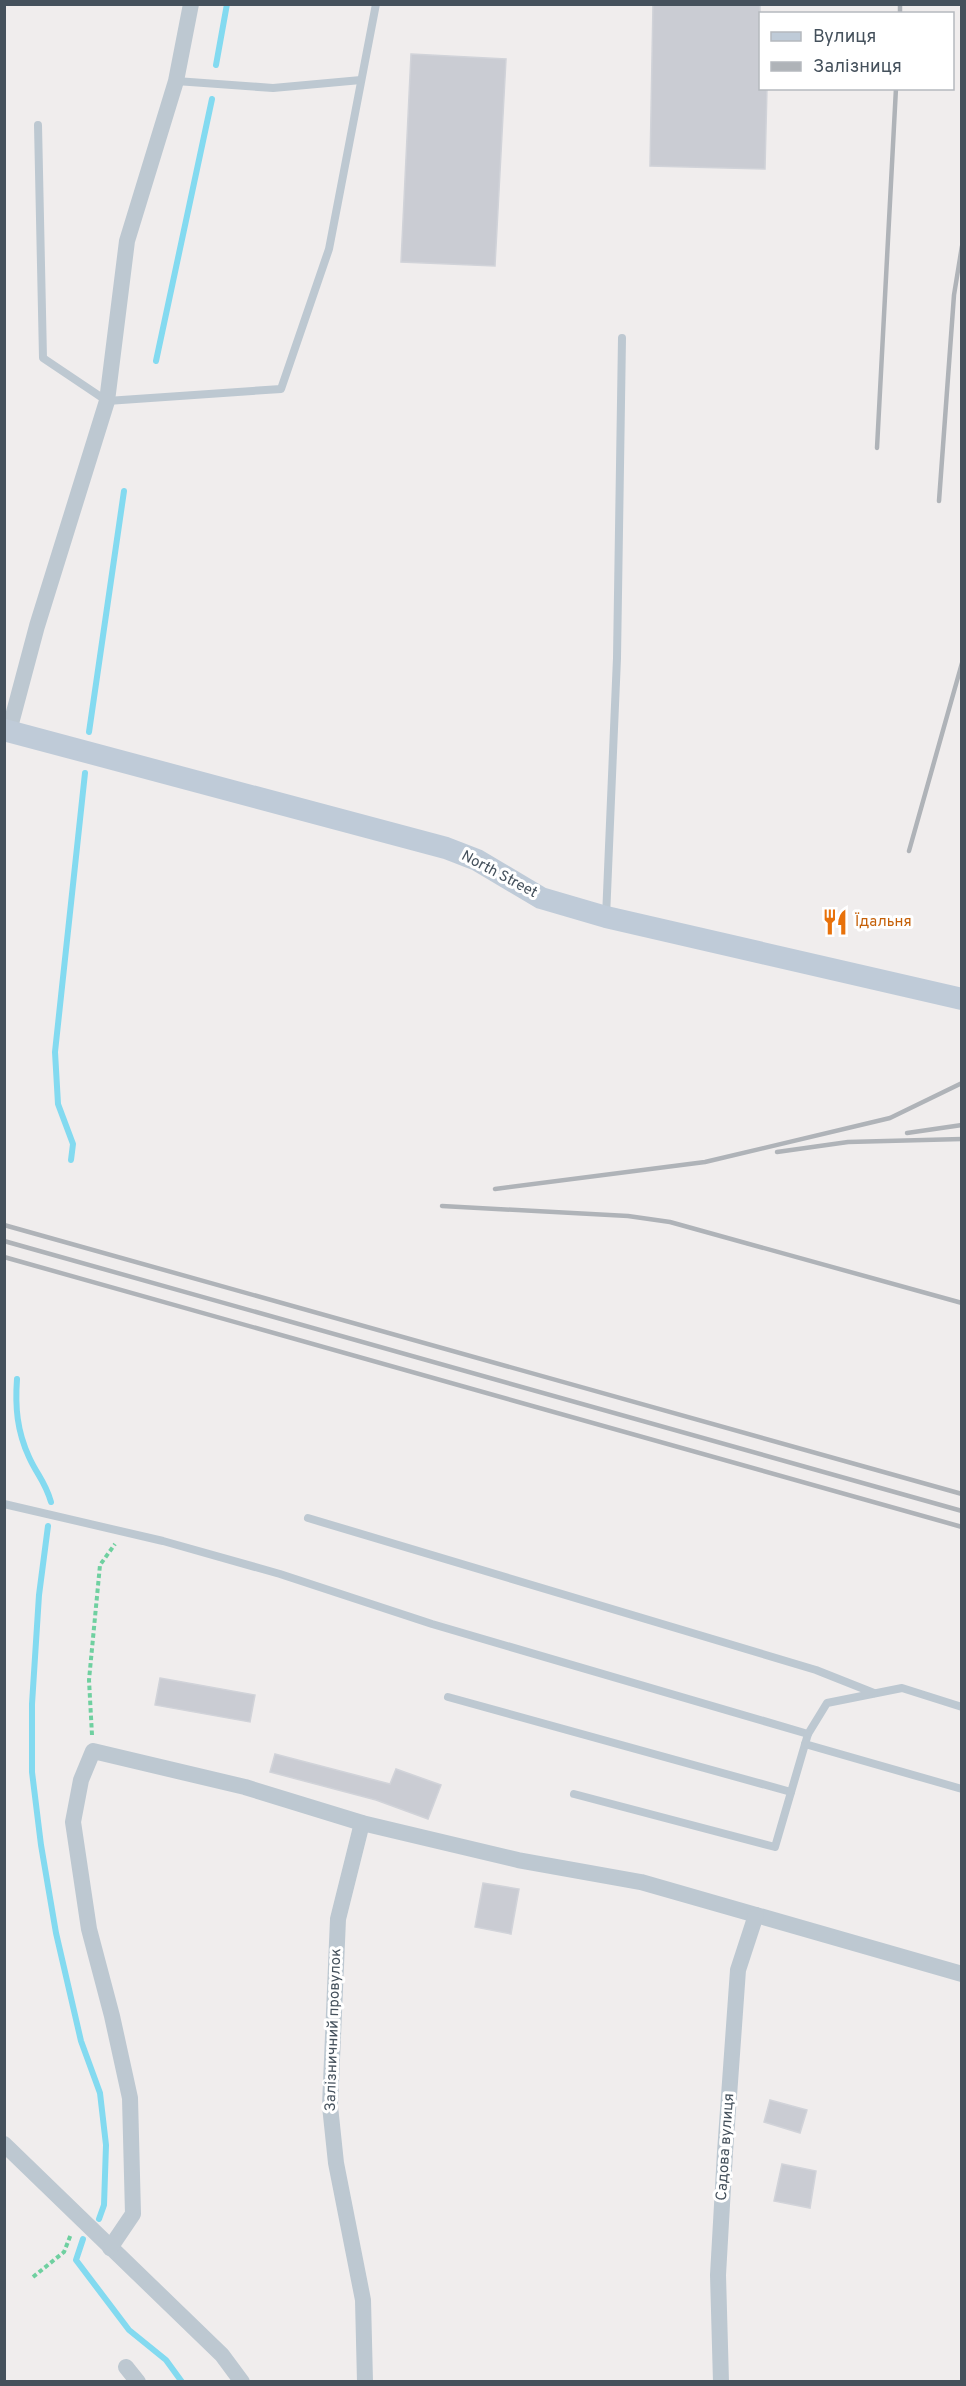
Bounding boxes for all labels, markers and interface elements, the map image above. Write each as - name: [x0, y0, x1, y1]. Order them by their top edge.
- legend: [759, 12, 954, 90]
- text: Вулиця: [813, 26, 876, 49]
- text: Залізниця: [813, 56, 902, 79]
- street label: North Street: [458, 847, 540, 903]
- restaurant icon: Їдальня: [820, 907, 850, 937]
- place label: Їдальня: [855, 912, 912, 932]
- street label: Залізничний провулок: [322, 1948, 346, 2112]
- street label: Садова вулиця: [713, 2093, 739, 2201]

